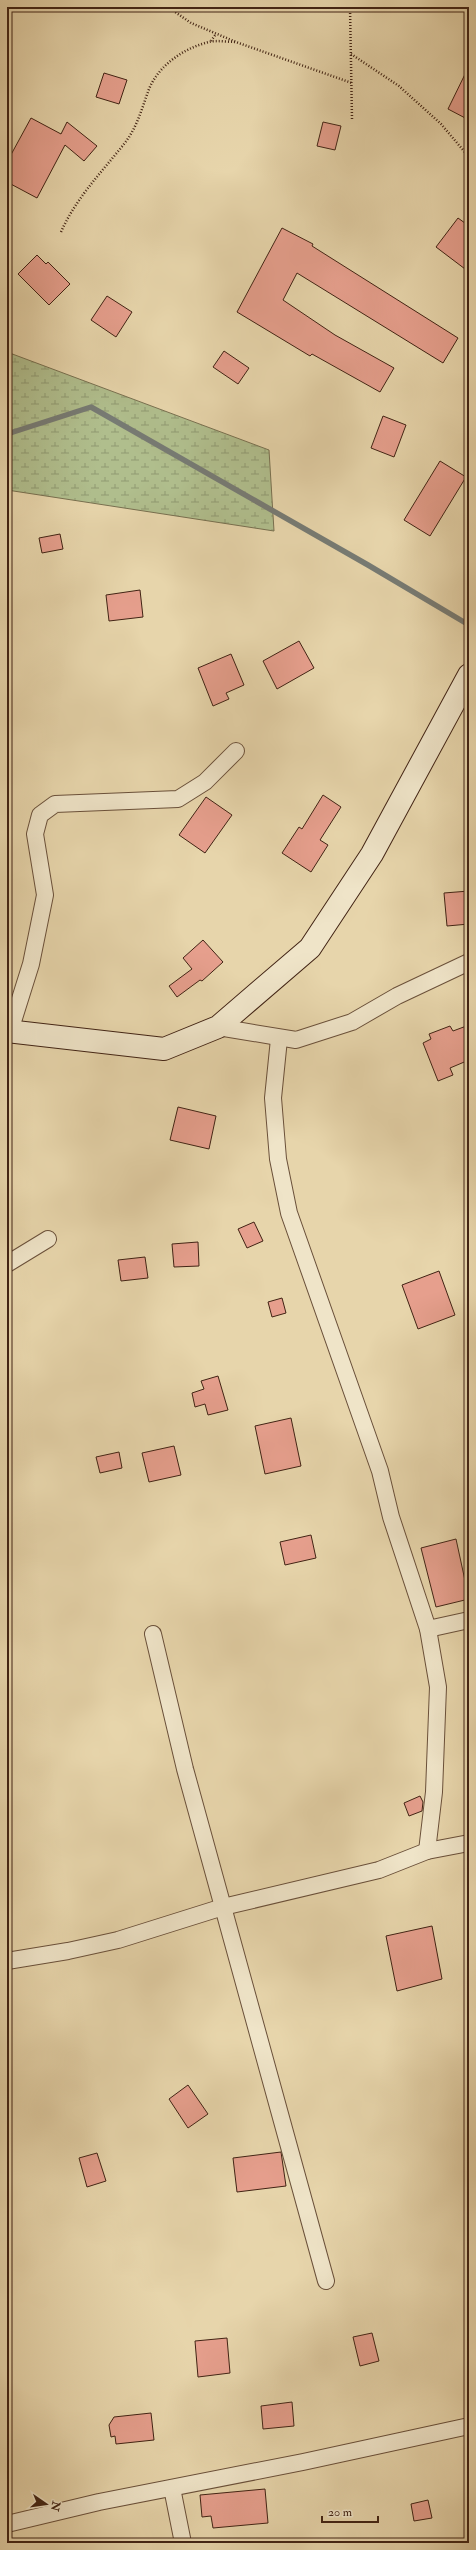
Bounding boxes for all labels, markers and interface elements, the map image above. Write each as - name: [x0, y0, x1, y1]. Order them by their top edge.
- north arrow: [26, 2484, 66, 2524]
- scale bar: [322, 2498, 378, 2524]
- text: N: [48, 2499, 63, 2514]
- text: 20 m: [328, 2505, 353, 2520]

